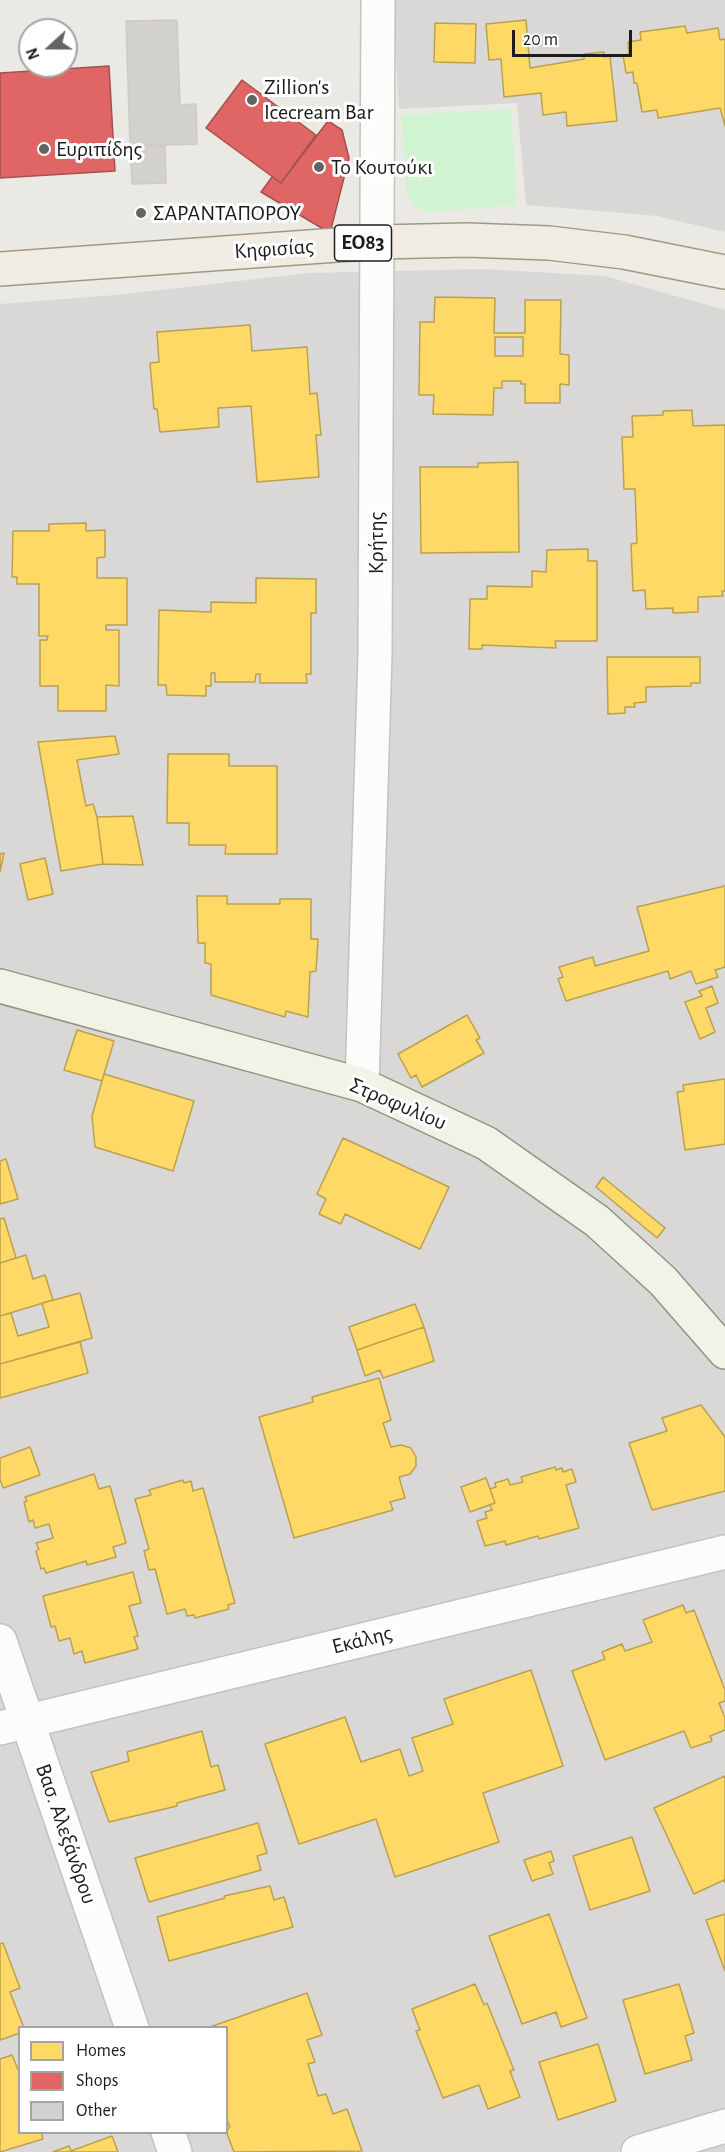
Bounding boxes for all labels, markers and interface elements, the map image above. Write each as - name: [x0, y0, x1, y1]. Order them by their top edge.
- north arrow: [18, 18, 78, 78]
- scale bar: [515, 18, 635, 56]
- text: 20 m: [523, 31, 558, 49]
- text: N: [24, 46, 43, 62]
- place label: Zillion's Icecream Bar: [264, 74, 374, 125]
- marker: Zillion's Icecream Bar: [245, 93, 259, 107]
- place label: Ευριπίδης: [56, 136, 142, 162]
- marker: Ευριπίδης: [37, 142, 51, 156]
- place label: Το Κουτούκι: [331, 154, 433, 180]
- marker: Το Κουτούκι: [312, 160, 326, 174]
- place label: ΣΑΡΑΝΤΑΠΟΡΟΥ: [153, 200, 301, 226]
- marker: ΣΑΡΑΝΤΑΠΟΡΟΥ: [134, 206, 148, 220]
- road number: ΕΟ83: [334, 225, 392, 261]
- street label: Κηφισίας: [233, 233, 315, 265]
- street label: Κρήτης: [363, 512, 389, 574]
- street label: Στροφυλίου: [346, 1072, 450, 1136]
- street label: Εκάλης: [329, 1620, 395, 1660]
- street label: Βασ. Αλεξάνδρου: [30, 1760, 102, 1908]
- legend: [18, 2026, 228, 2134]
- text: Homes: [76, 2042, 126, 2060]
- text: Shops: [76, 2072, 118, 2090]
- text: Other: [76, 2102, 117, 2120]

